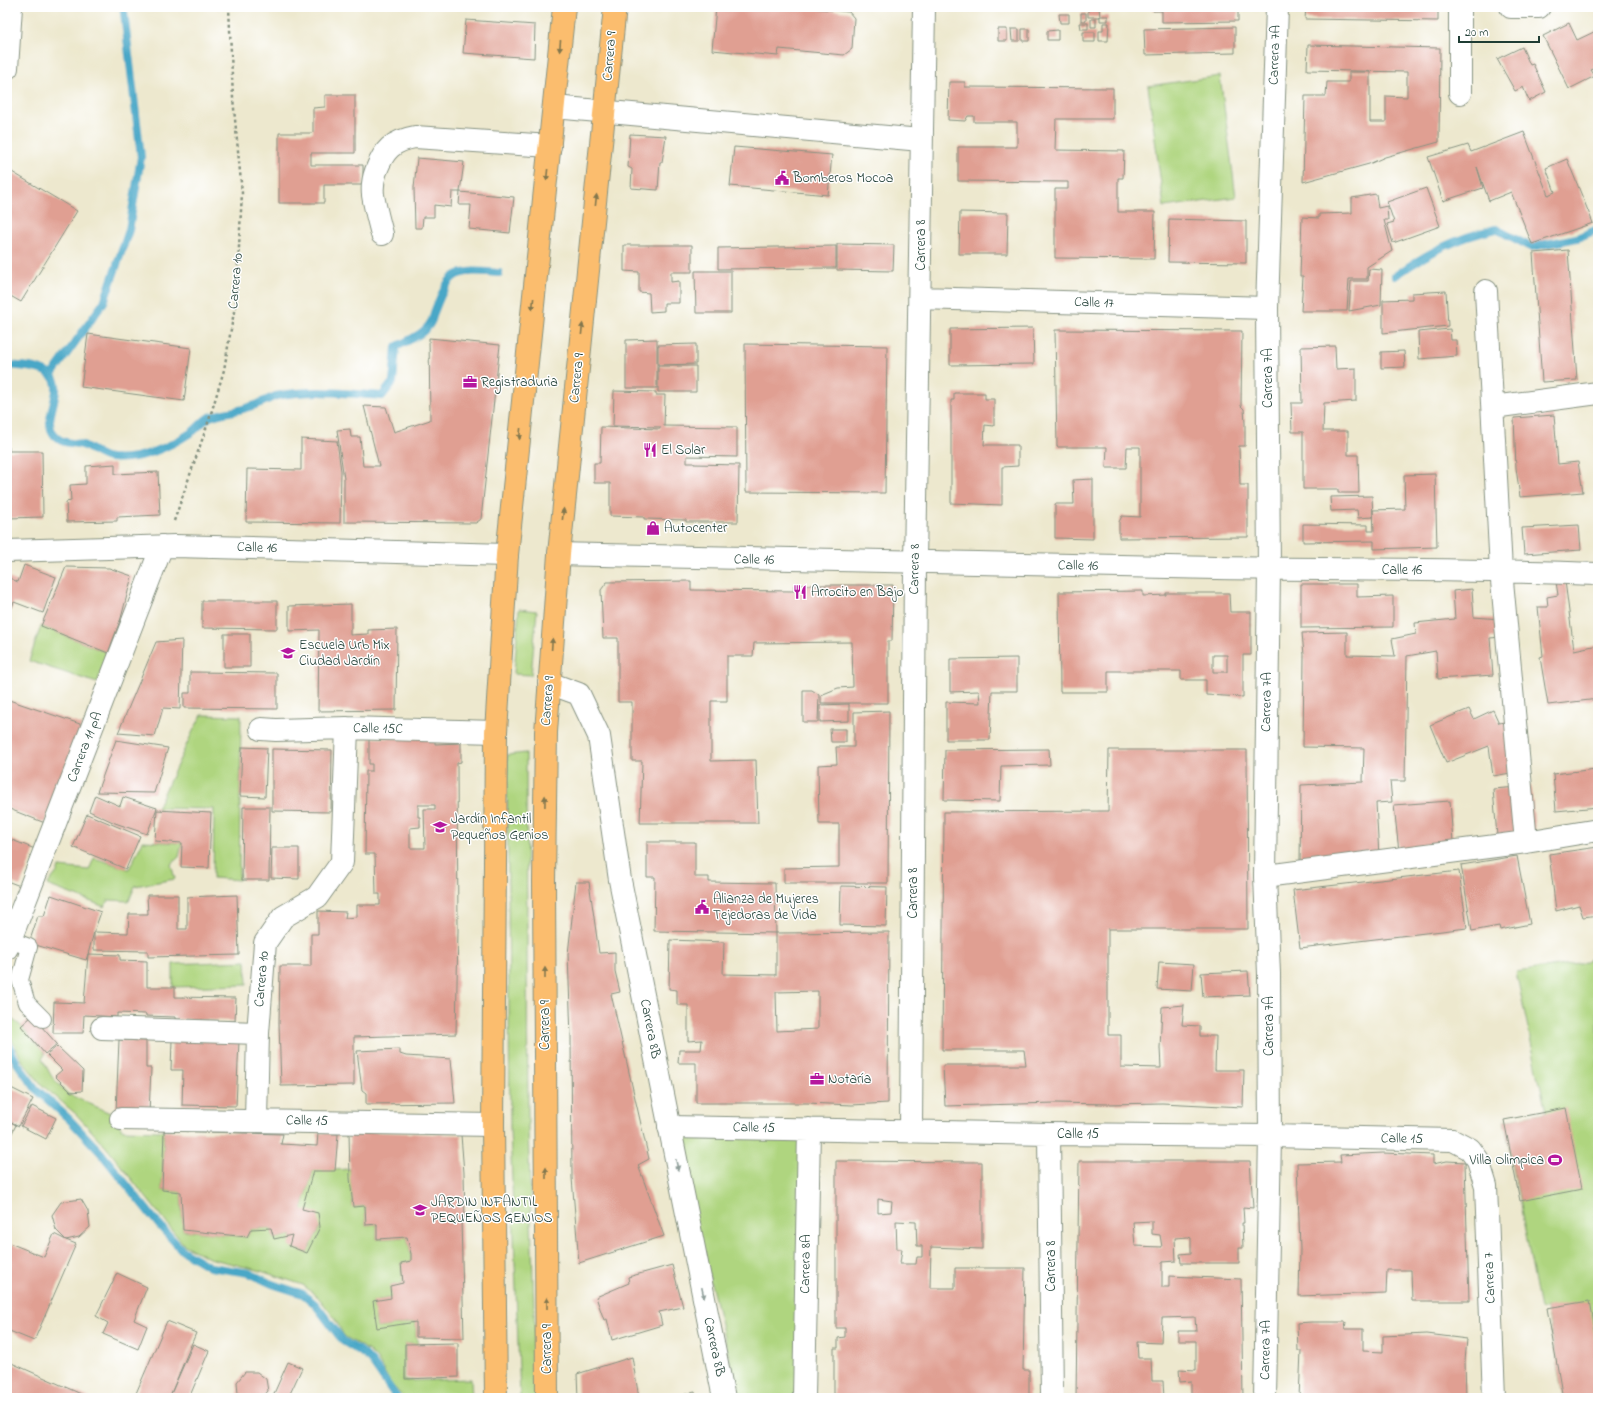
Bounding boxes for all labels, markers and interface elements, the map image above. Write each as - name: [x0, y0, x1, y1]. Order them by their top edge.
- scale bar: [1459, 18, 1539, 44]
- text: 20 m: [1465, 24, 1488, 42]
- street label: Carrera 7A: [1263, 25, 1287, 85]
- street label: Carrera 9: [597, 29, 623, 82]
- one-way arrow: [556, 40, 563, 52]
- place label: Bomberos Mocoa: [792, 168, 893, 189]
- one-way arrow: [543, 169, 550, 181]
- public building icon: Bomberos Mocoa: [774, 170, 790, 186]
- one-way arrow: [593, 194, 599, 206]
- street label: Carrera 8: [911, 220, 932, 270]
- street label: Carrera 10: [223, 252, 249, 310]
- street label: Calle 17: [1074, 292, 1115, 314]
- one-way arrow: [530, 298, 536, 310]
- one-way arrow: [579, 323, 586, 335]
- street label: Carrera 7A: [1258, 348, 1279, 408]
- street label: Carrera 9: [564, 351, 590, 404]
- place label: Registraduria: [481, 372, 558, 394]
- office icon: Registraduria: [462, 374, 478, 390]
- one-way arrow: [516, 428, 523, 440]
- place label: El Solar: [661, 440, 706, 461]
- restaurant icon: El Solar: [642, 442, 658, 458]
- one-way arrow: [560, 508, 566, 520]
- place label: Autocenter: [664, 518, 728, 539]
- shop icon: Autocenter: [645, 520, 661, 536]
- street label: Calle 16: [236, 537, 278, 559]
- street label: Carrera 8: [904, 543, 926, 595]
- street label: Calle 16: [734, 549, 774, 571]
- street label: Calle 16: [1058, 555, 1098, 577]
- street label: Calle 16: [1382, 560, 1422, 581]
- place label: Arrocito en Bajo: [811, 582, 904, 603]
- restaurant icon: Arrocito en Bajo: [792, 584, 808, 600]
- place label: Escuela Urb Mix Ciudad Jardín: [299, 635, 390, 672]
- one-way arrow: [549, 638, 556, 650]
- school or university icon: Escuela Urb Mix Ciudad Jardín: [280, 645, 296, 661]
- street label: Carrera 7A: [1256, 672, 1278, 732]
- street label: Carrera 9: [536, 675, 560, 727]
- street label: Carrera 11 pA: [62, 709, 108, 785]
- street label: Calle 15C: [353, 718, 403, 740]
- one-way arrow: [542, 794, 548, 807]
- place label: Jardín Infantil Pequeños Genios: [451, 809, 548, 846]
- school or university icon: Jardín Infantil Pequeños Genios: [432, 819, 448, 835]
- street label: Carrera 8: [903, 868, 924, 918]
- place label: Alianza de Mujeres Tejedoras de Vida: [713, 889, 819, 926]
- public building icon: Alianza de Mujeres Tejedoras de Vida: [694, 899, 710, 915]
- street label: Carrera 10: [249, 950, 275, 1008]
- one-way arrow: [542, 966, 548, 979]
- street label: Carrera 7A: [1259, 996, 1280, 1056]
- street label: Carrera 8B: [634, 997, 666, 1061]
- street label: Carrera 9: [535, 999, 556, 1050]
- place label: Notaría: [828, 1069, 871, 1090]
- office icon: Notaría: [809, 1071, 825, 1087]
- street label: Calle 15: [286, 1110, 328, 1132]
- street label: Calle 15: [733, 1117, 775, 1139]
- street label: Calle 15: [1057, 1124, 1099, 1145]
- street label: Calle 15: [1381, 1128, 1423, 1150]
- place label: Villa Olimpica: [1469, 1150, 1544, 1171]
- sports icon: Villa Olimpica: [1547, 1152, 1563, 1168]
- one-way arrow: [674, 1159, 680, 1172]
- one-way arrow: [543, 1166, 549, 1179]
- place label: JARDIN INFANTIL PEQUEÑOS GENIOS: [431, 1192, 552, 1229]
- school or university icon: JARDIN INFANTIL PEQUEÑOS GENIOS: [412, 1202, 428, 1218]
- street label: Carrera 8A: [795, 1234, 817, 1294]
- street label: Carrera 8: [1041, 1241, 1062, 1291]
- street label: Carrera 7: [1479, 1252, 1501, 1304]
- one-way arrow: [700, 1287, 706, 1299]
- one-way arrow: [543, 1297, 550, 1309]
- street label: Carrera 8B: [697, 1315, 731, 1379]
- street label: Carrera 7A: [1255, 1320, 1277, 1380]
- street label: Carrera 9: [537, 1323, 558, 1374]

